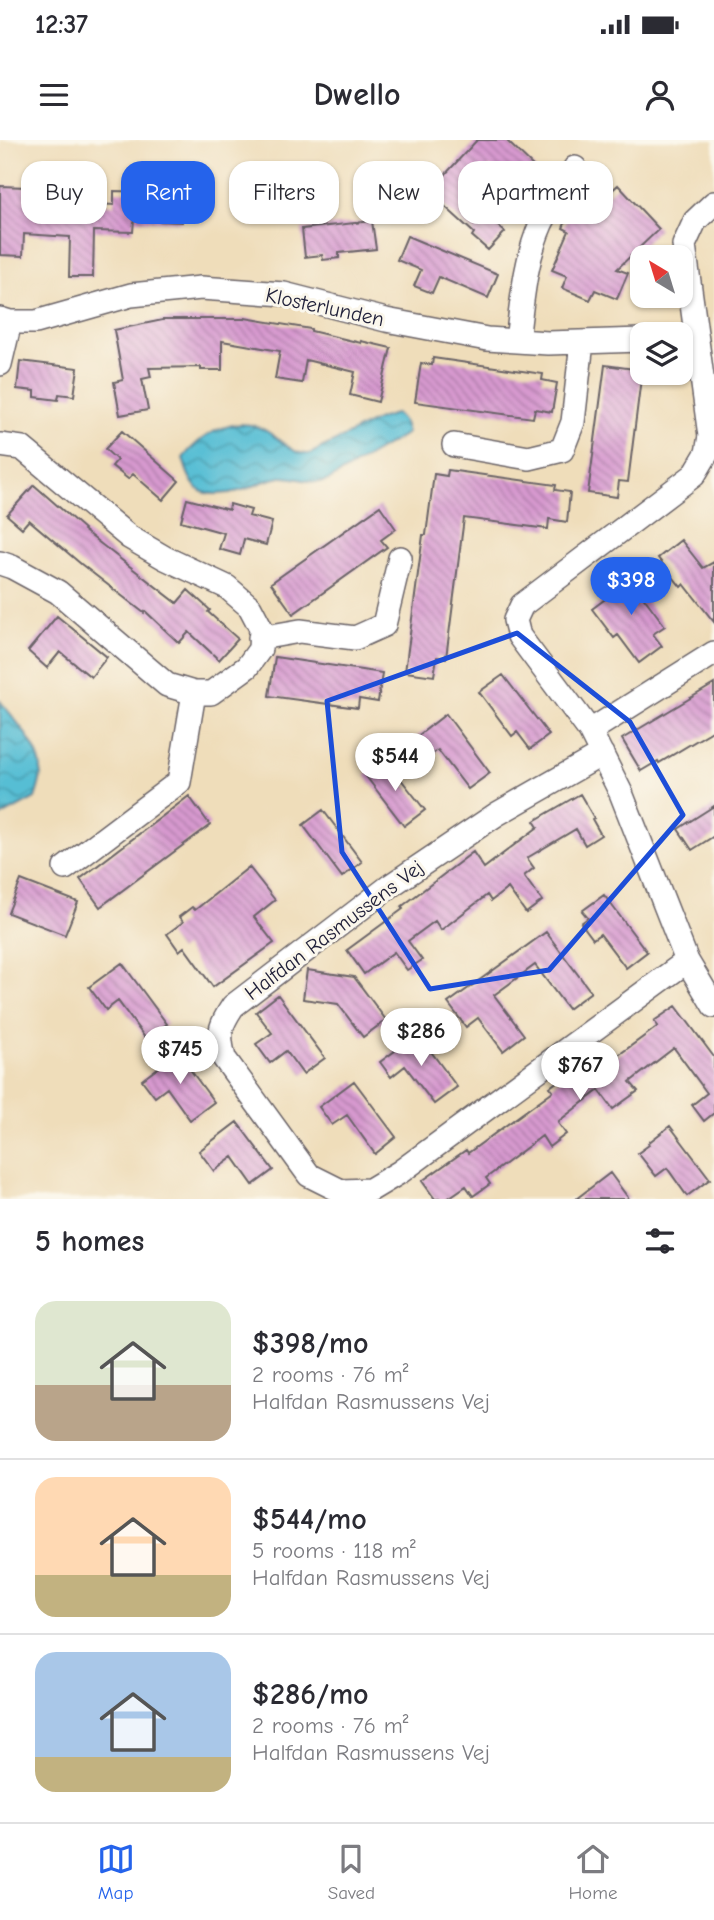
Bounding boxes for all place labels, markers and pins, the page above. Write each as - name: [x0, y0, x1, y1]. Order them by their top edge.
- pin: $398: [590, 558, 672, 617]
- pin: $544: [354, 734, 436, 793]
- pin: $286: [380, 1009, 462, 1068]
- pin: $745: [139, 1026, 221, 1086]
- pin: $767: [539, 1042, 621, 1102]

